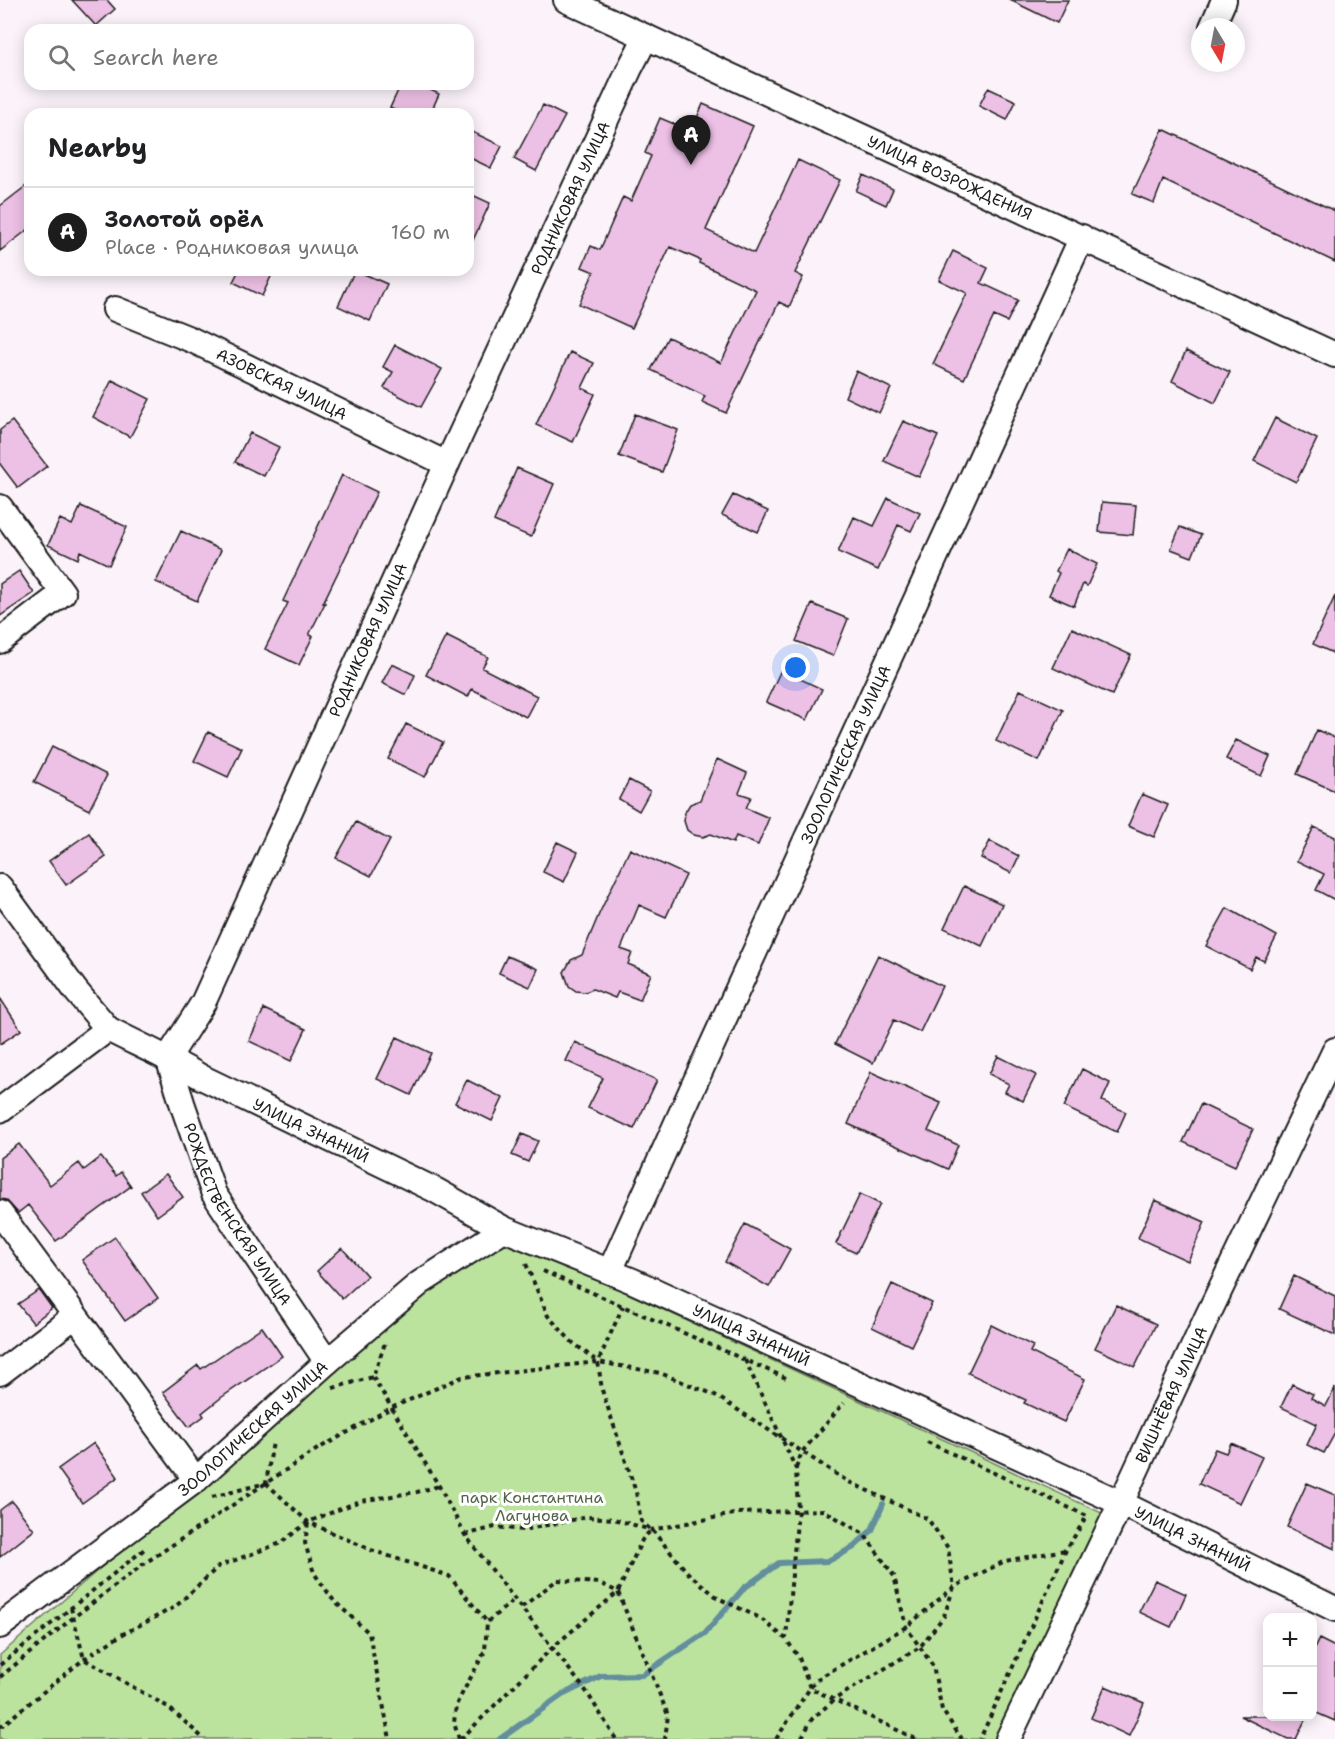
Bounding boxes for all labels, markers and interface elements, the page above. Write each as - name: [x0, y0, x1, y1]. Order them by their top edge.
- north arrow: [1191, 18, 1245, 72]
- search box: [24, 24, 474, 90]
- icon: search: [45, 41, 78, 74]
- text: Search here: [93, 43, 219, 72]
- pin: A: [672, 116, 710, 165]
- street label: РОДНИКОВАЯ УЛИЦА: [526, 118, 615, 278]
- text: Nearby: [48, 130, 147, 165]
- street label: УЛИЦА ВОЗРОЖДЕНИЯ: [864, 131, 1036, 225]
- text: Золотой орёл: [105, 205, 263, 234]
- text: A: [60, 219, 75, 245]
- text: 160 m: [391, 219, 450, 245]
- text: Place · Родниковая улица: [105, 234, 358, 260]
- street label: АЗОВСКАЯ УЛИЦА: [213, 343, 351, 425]
- street label: РОДНИКОВАЯ УЛИЦА: [324, 560, 412, 720]
- your location: [781, 653, 810, 682]
- street label: ЗООЛОГИЧЕСКАЯ УЛИЦА: [796, 662, 896, 847]
- street label: УЛИЦА ЗНАНИЙ: [249, 1094, 373, 1168]
- street label: РОЖДЕСТВЕНСКАЯ УЛИЦА: [179, 1120, 296, 1310]
- street label: УЛИЦА ЗНАНИЙ: [689, 1300, 813, 1371]
- street label: ВИШНЁВАЯ УЛИЦА: [1131, 1323, 1212, 1467]
- street label: ЗООЛОГИЧЕСКАЯ УЛИЦА: [174, 1356, 332, 1501]
- park label: парк Константина Лагунова: [461, 1487, 603, 1526]
- street label: УЛИЦА ЗНАНИЙ: [1131, 1501, 1254, 1577]
- map controls: [1263, 1613, 1317, 1721]
- button: +: [1263, 1613, 1317, 1667]
- button: −: [1263, 1667, 1317, 1721]

